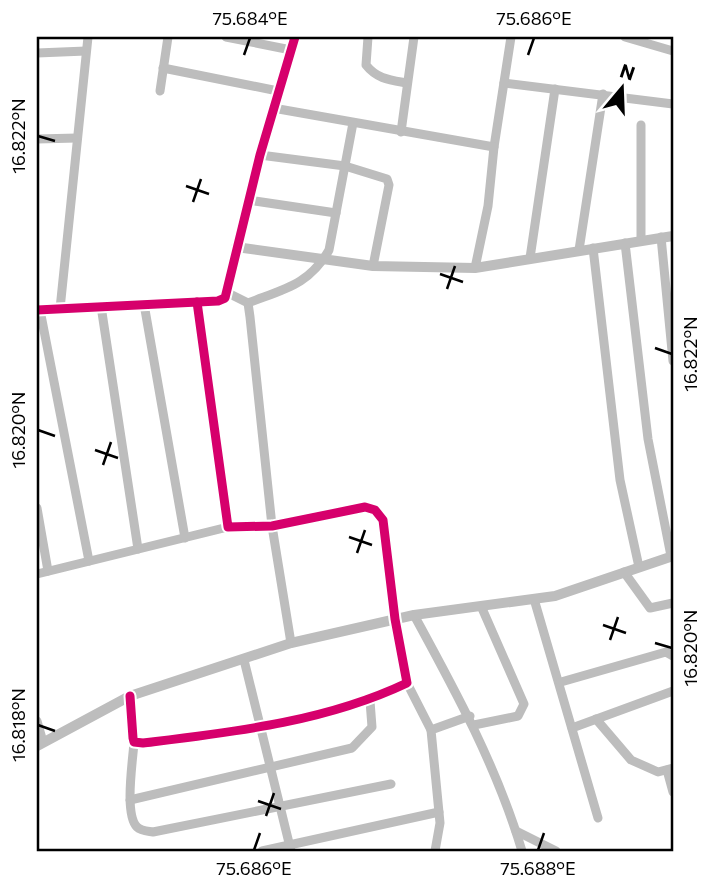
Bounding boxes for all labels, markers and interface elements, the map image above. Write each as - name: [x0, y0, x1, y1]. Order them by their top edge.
- text: 75.684°E: [212, 7, 288, 29]
- text: 75.686°E: [496, 7, 572, 29]
- north arrow: [588, 52, 658, 122]
- text: N: [617, 58, 638, 85]
- text: 16.822°N: [7, 98, 29, 174]
- text: 16.822°N: [679, 316, 701, 392]
- text: 16.820°N: [7, 392, 29, 468]
- text: 16.820°N: [679, 610, 701, 686]
- text: 16.818°N: [7, 688, 29, 762]
- text: 75.686°E: [216, 857, 292, 879]
- text: 75.688°E: [500, 857, 576, 879]

